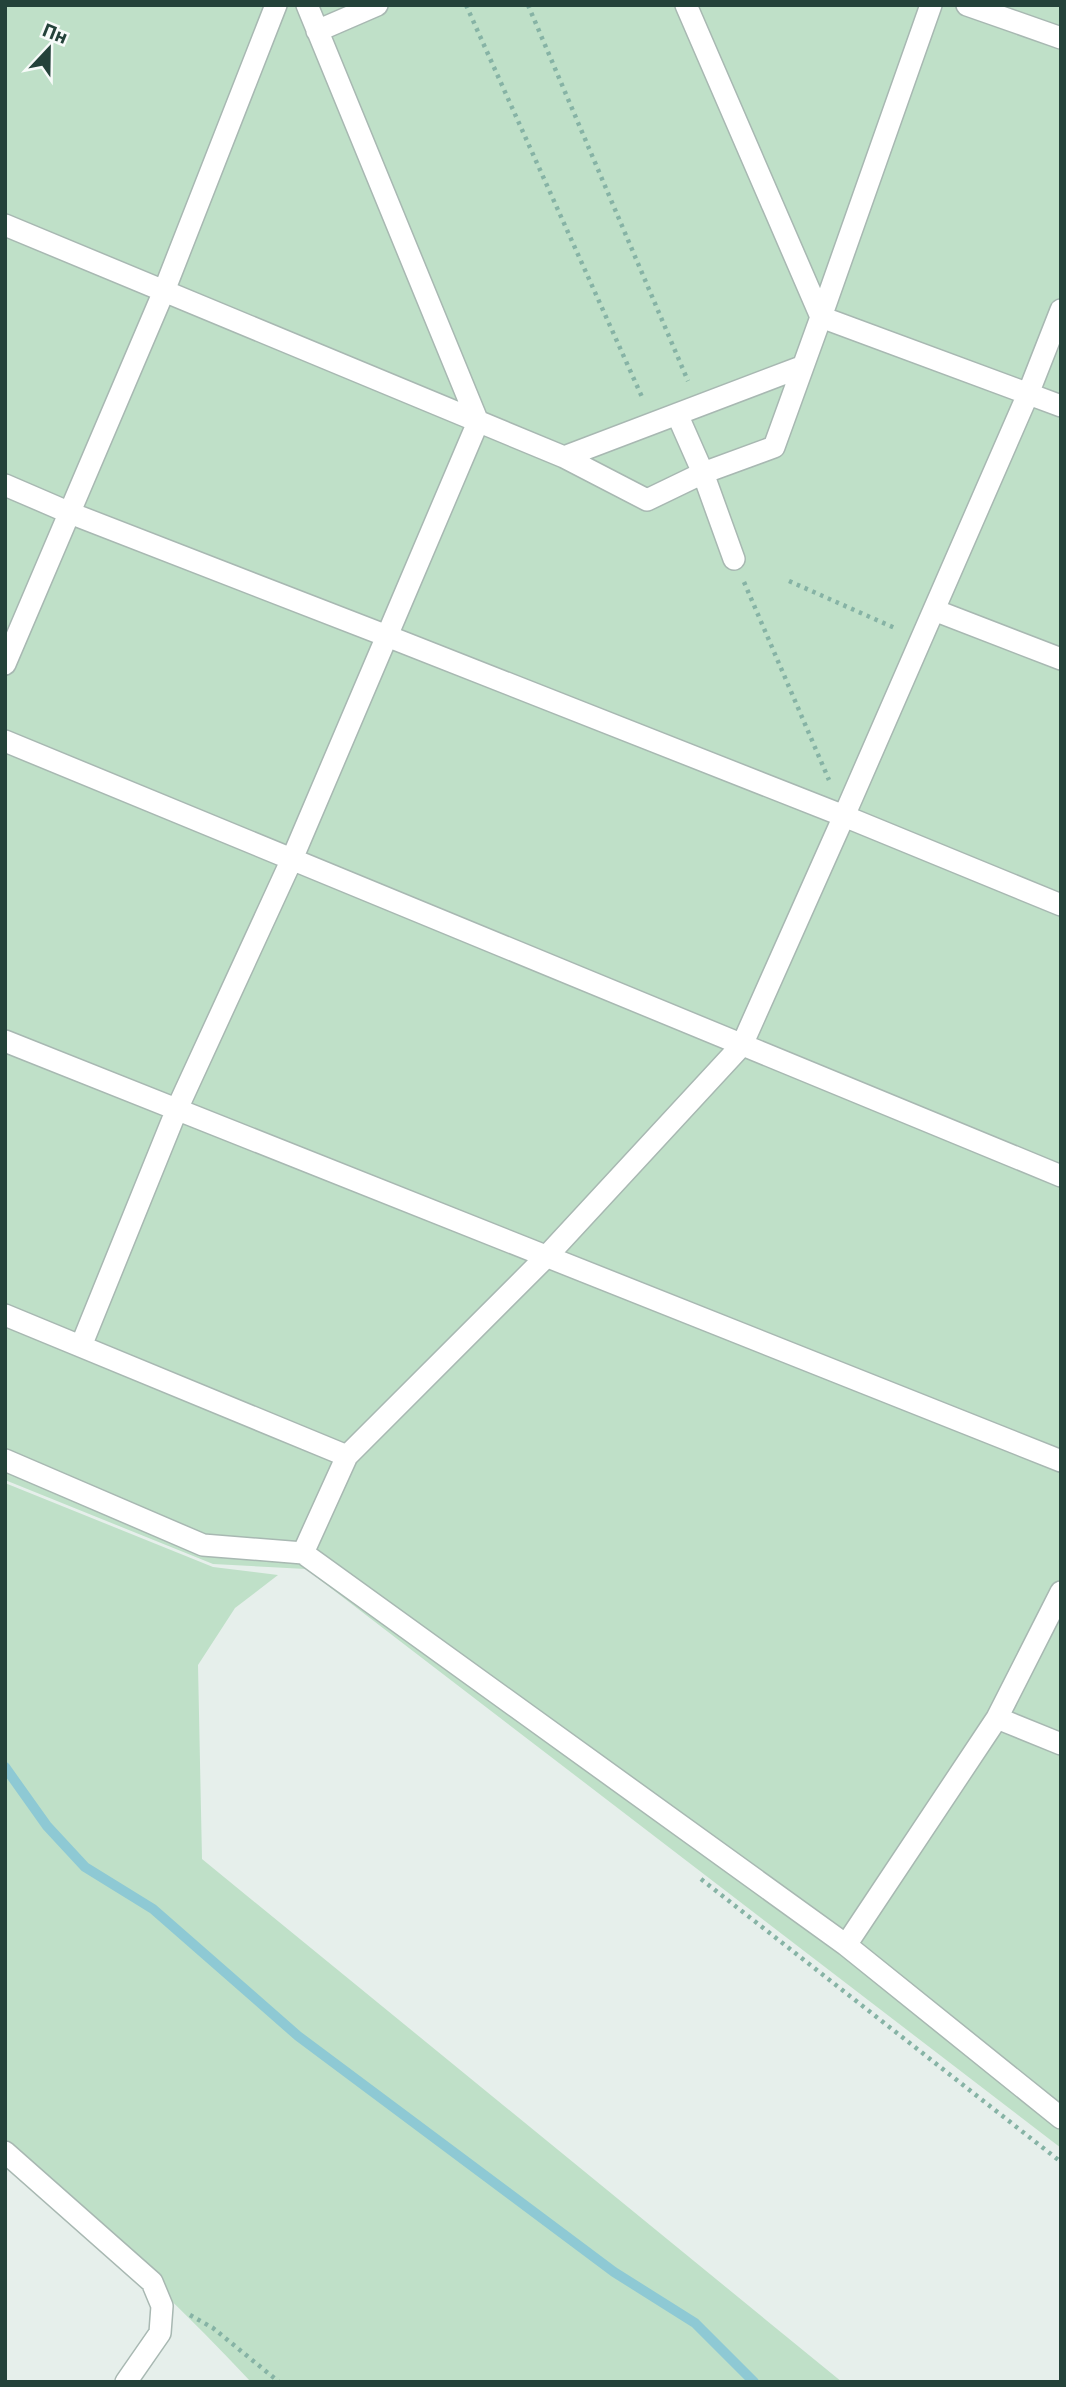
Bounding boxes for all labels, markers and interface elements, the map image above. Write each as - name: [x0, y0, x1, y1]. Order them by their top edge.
- north arrow: [14, 14, 84, 84]
- text: Пн: [39, 17, 72, 49]

